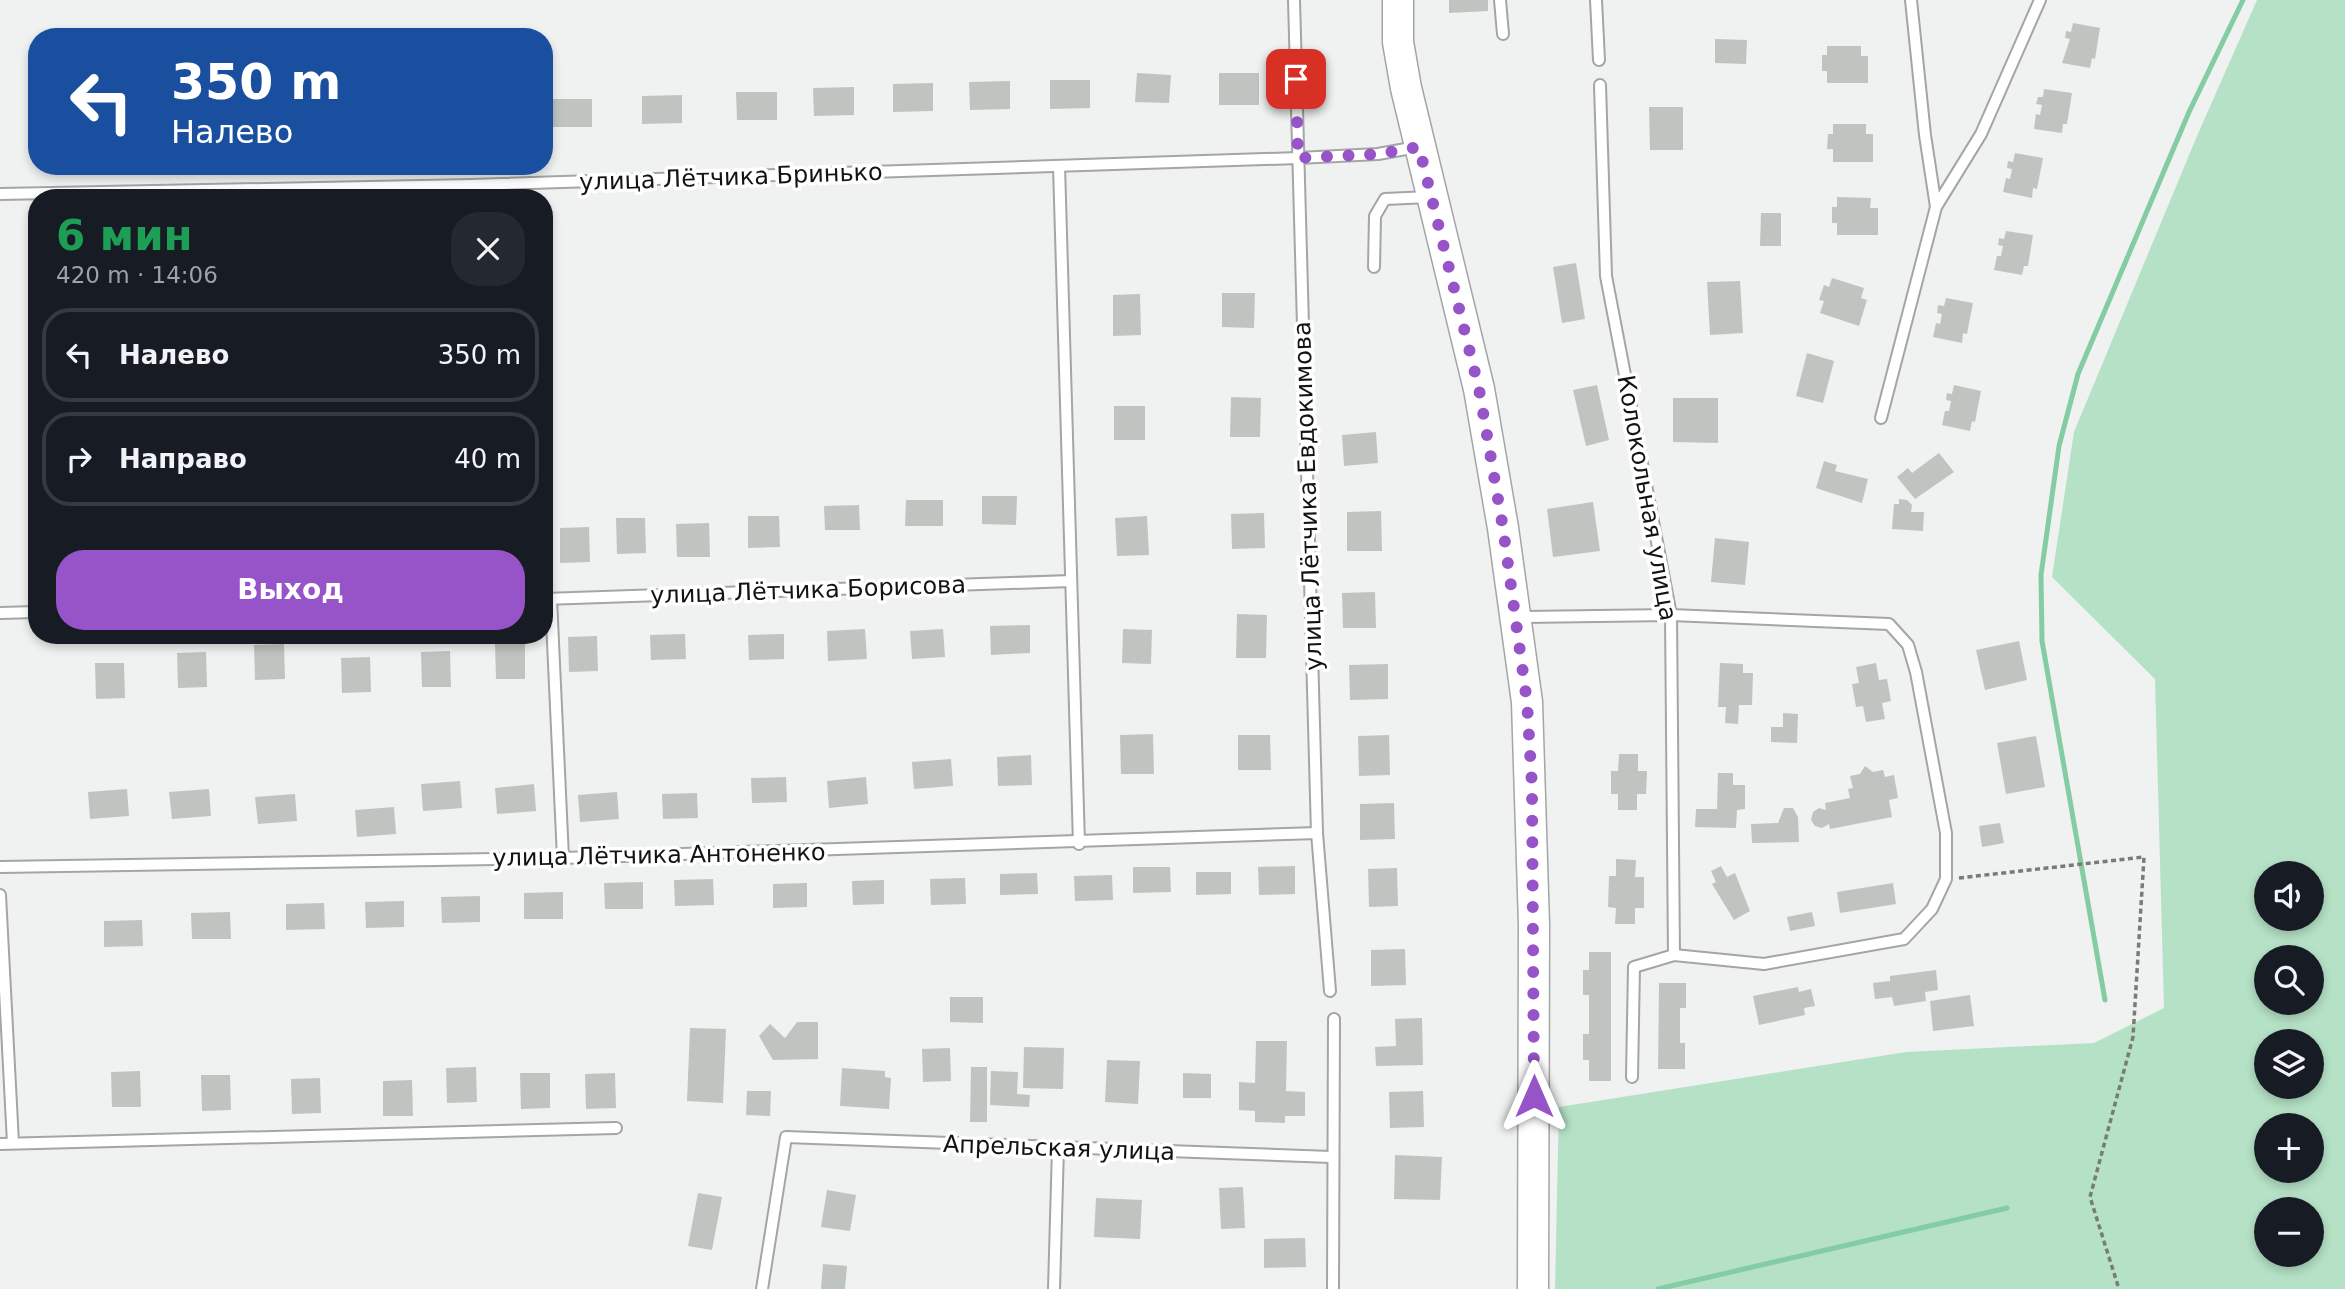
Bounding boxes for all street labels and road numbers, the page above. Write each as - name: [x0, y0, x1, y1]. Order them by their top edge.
- street label: улица Лётчика Бринько: [579, 158, 883, 196]
- street label: улица Лётчика Евдокимова: [1288, 321, 1328, 671]
- street label: Колокольная улица: [1612, 373, 1682, 623]
- street label: улица Лётчика Борисова: [650, 570, 966, 610]
- street label: улица Лётчика Антоненко: [492, 838, 826, 872]
- street label: Апрельская улица: [942, 1130, 1176, 1166]

